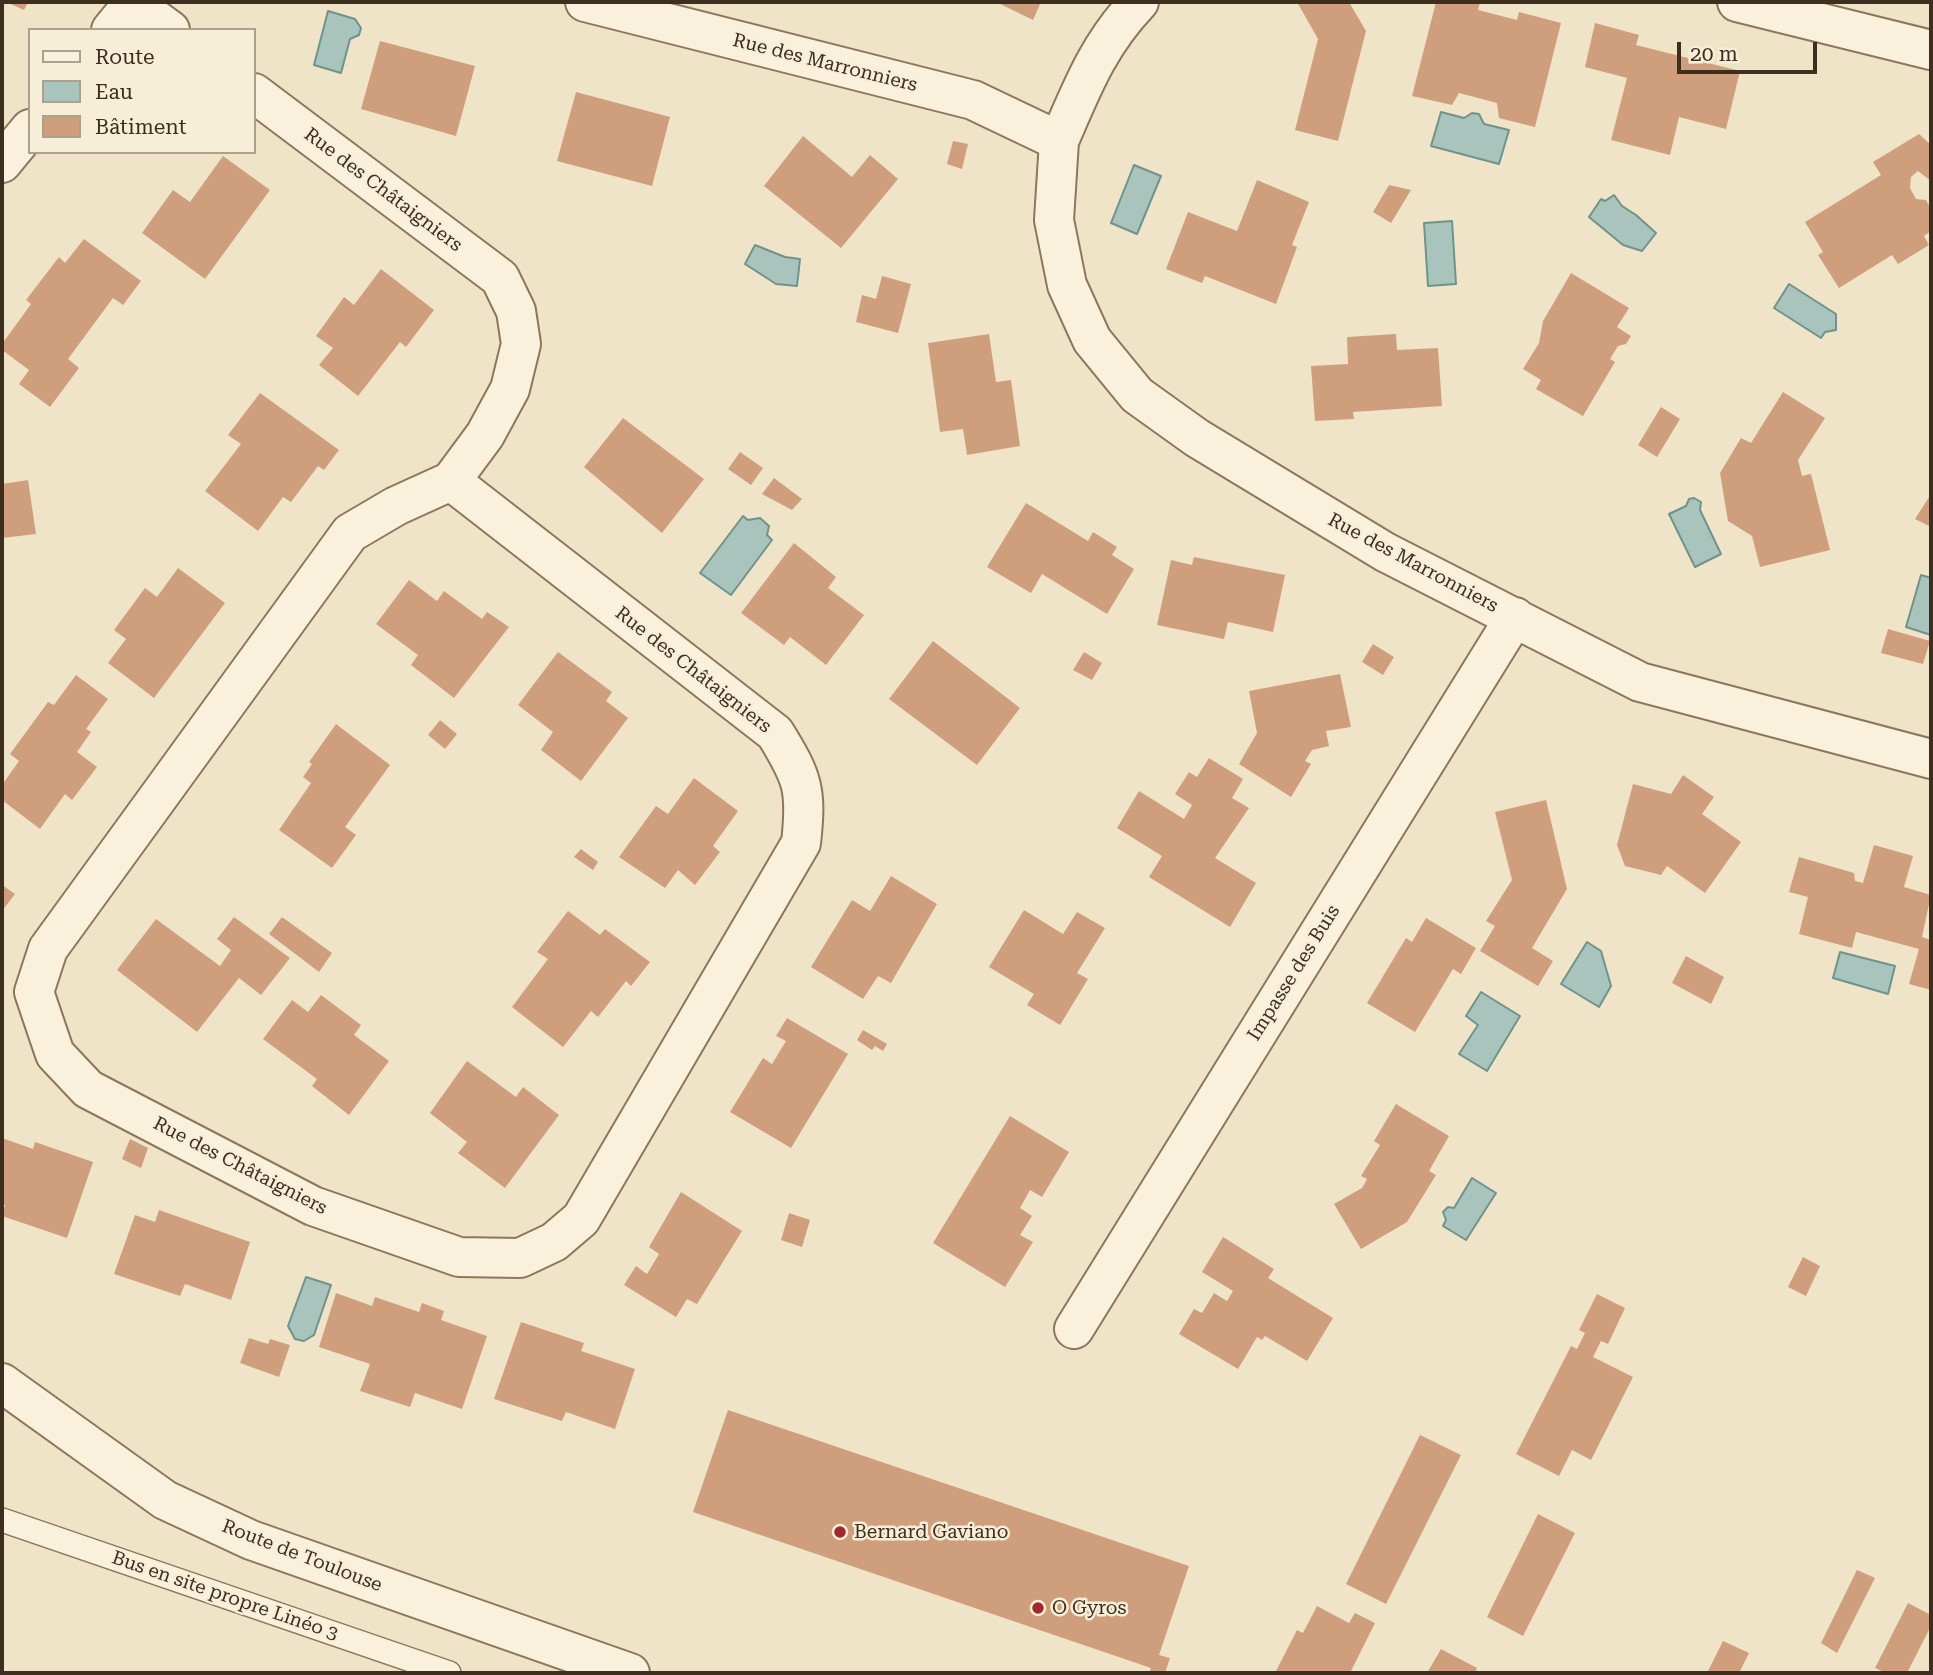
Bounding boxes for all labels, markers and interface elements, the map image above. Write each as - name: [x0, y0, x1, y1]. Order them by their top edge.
- legend: [28, 28, 256, 154]
- scale bar: [1681, 28, 1821, 72]
- street label: Rue des Marronniers: [730, 29, 920, 97]
- text: 20 m: [1690, 42, 1738, 66]
- text: Route: [95, 45, 154, 69]
- text: Eau: [95, 80, 133, 104]
- text: Bâtiment: [95, 115, 187, 139]
- street label: Rue des Châtaigniers: [299, 123, 467, 257]
- street label: Rue des Marronniers: [1324, 508, 1502, 618]
- street label: Rue des Châtaigniers: [610, 602, 776, 738]
- street label: Impasse des Buis: [1243, 901, 1345, 1045]
- street label: Rue des Châtaigniers: [149, 1112, 331, 1220]
- street label: Route de Toulouse: [219, 1515, 385, 1597]
- place label: Bernard Gaviano: [854, 1521, 1008, 1543]
- marker: Bernard Gaviano: [832, 1524, 848, 1540]
- street label: Bus en site propre Linéo 3: [109, 1547, 341, 1645]
- place label: O Gyros: [1052, 1597, 1126, 1619]
- marker: O Gyros: [1030, 1600, 1046, 1616]

